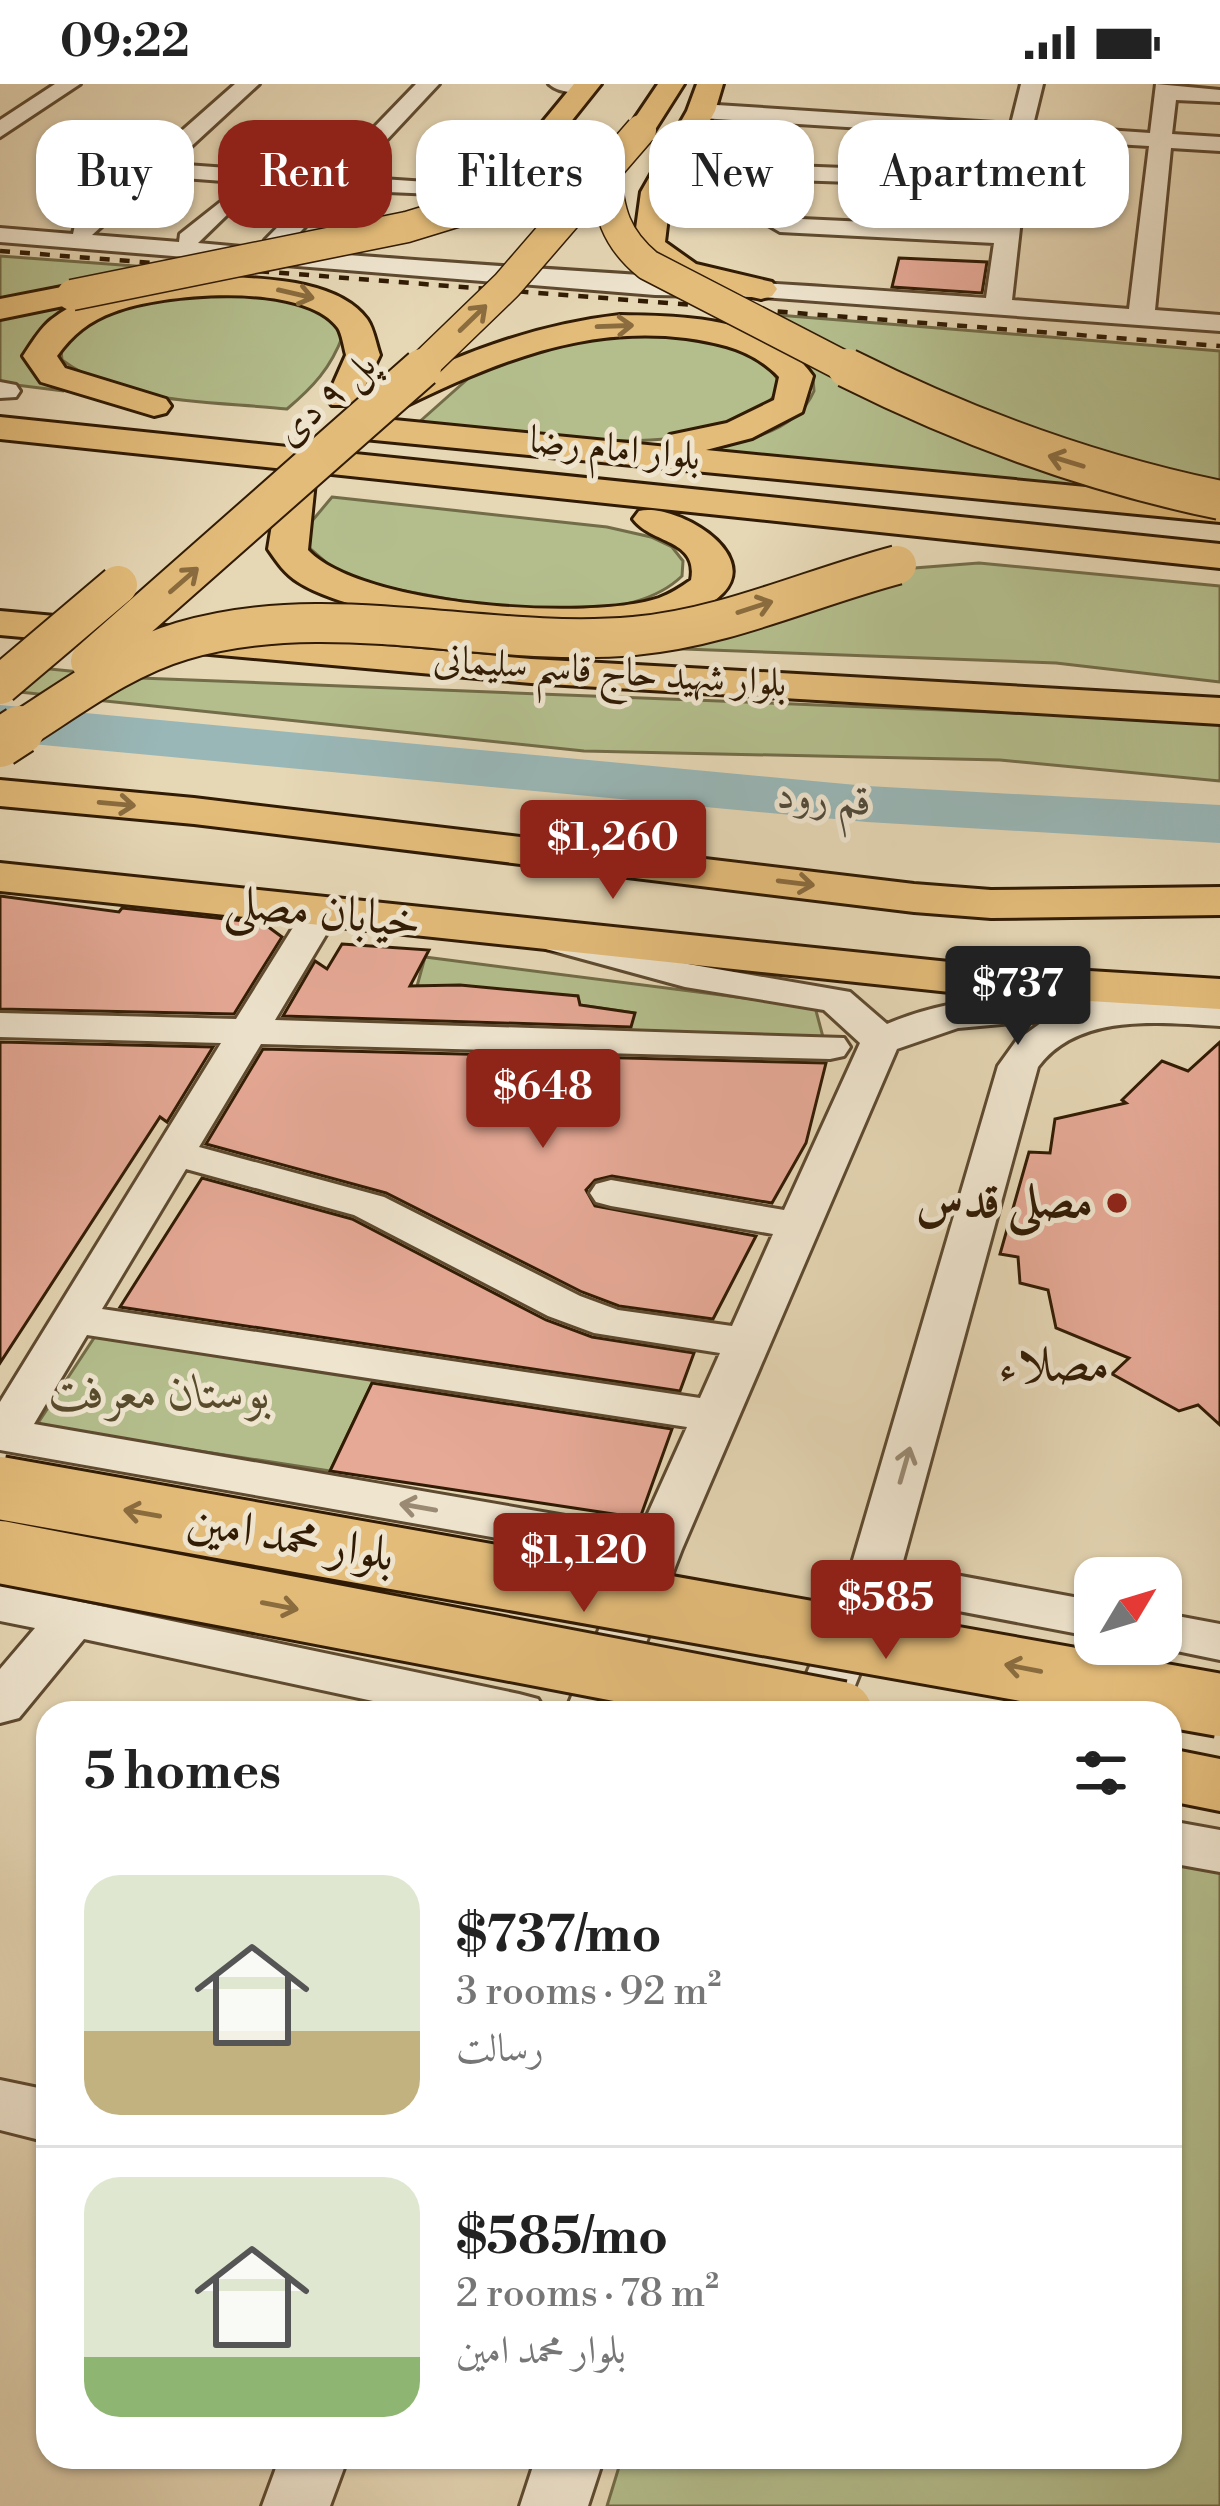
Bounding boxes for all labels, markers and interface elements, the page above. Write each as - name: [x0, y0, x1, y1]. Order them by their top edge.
- text: 09:22: [60, 14, 190, 71]
- chip: Buy: [36, 120, 194, 228]
- chip: Rent: [218, 120, 392, 228]
- chip: Filters: [416, 120, 625, 228]
- chip: New: [649, 120, 814, 228]
- chip: Apartment: [838, 120, 1129, 228]
- one-way arrow: [276, 284, 314, 307]
- one-way arrow: [458, 304, 487, 333]
- one-way arrow: [595, 314, 634, 337]
- street label: پل ۹ دی: [265, 340, 389, 458]
- street label: بلوار امام رضا: [526, 416, 703, 490]
- one-way arrow: [1048, 449, 1086, 471]
- one-way arrow: [168, 567, 199, 594]
- one-way arrow: [735, 595, 773, 617]
- street label: بلوار شهید حاج قاسم سلیمانی: [431, 635, 788, 721]
- water label: قم رود: [774, 768, 875, 841]
- one-way arrow: [96, 793, 135, 816]
- pin: $1,260: [515, 800, 711, 902]
- text: $1,260: [547, 814, 679, 863]
- one-way arrow: [776, 872, 815, 895]
- street label: خیابان مصلی: [222, 873, 424, 956]
- pin: $737: [947, 946, 1089, 1048]
- text: $737: [972, 960, 1064, 1009]
- pin: $648: [472, 1049, 614, 1151]
- text: $648: [493, 1063, 593, 1112]
- place label: مصلی قدس: [916, 1173, 1093, 1238]
- marker: مصلی قدس: [1104, 1190, 1130, 1216]
- district label: مصلاء: [998, 1334, 1110, 1398]
- park label: بوستان معرفت: [49, 1364, 271, 1424]
- one-way arrow: [896, 1447, 918, 1485]
- street label: بلوار محمد امین: [183, 1491, 399, 1587]
- one-way arrow: [399, 1495, 438, 1518]
- one-way arrow: [123, 1501, 162, 1523]
- pin: $1,120: [486, 1513, 682, 1615]
- text: $1,120: [520, 1527, 648, 1576]
- north arrow: [1074, 1557, 1182, 1665]
- map controls: [1074, 1557, 1182, 1665]
- pin: $585: [815, 1560, 957, 1662]
- text: $585: [838, 1574, 934, 1623]
- one-way arrow: [260, 1595, 299, 1618]
- one-way arrow: [1004, 1656, 1043, 1678]
- icon: filters: [1068, 1740, 1134, 1806]
- text: 5 homes: [84, 1741, 281, 1805]
- text: $737/mo: [456, 1904, 661, 1968]
- icon: home: [180, 1923, 324, 2067]
- text: 3 rooms · 92 m²: [456, 1968, 721, 2017]
- text: رسالت: [456, 2025, 544, 2074]
- text: $585/mo: [456, 2206, 668, 2270]
- icon: home: [180, 2225, 324, 2369]
- text: 2 rooms · 78 m²: [456, 2270, 719, 2319]
- text: بلوار محمد امین: [456, 2327, 626, 2376]

